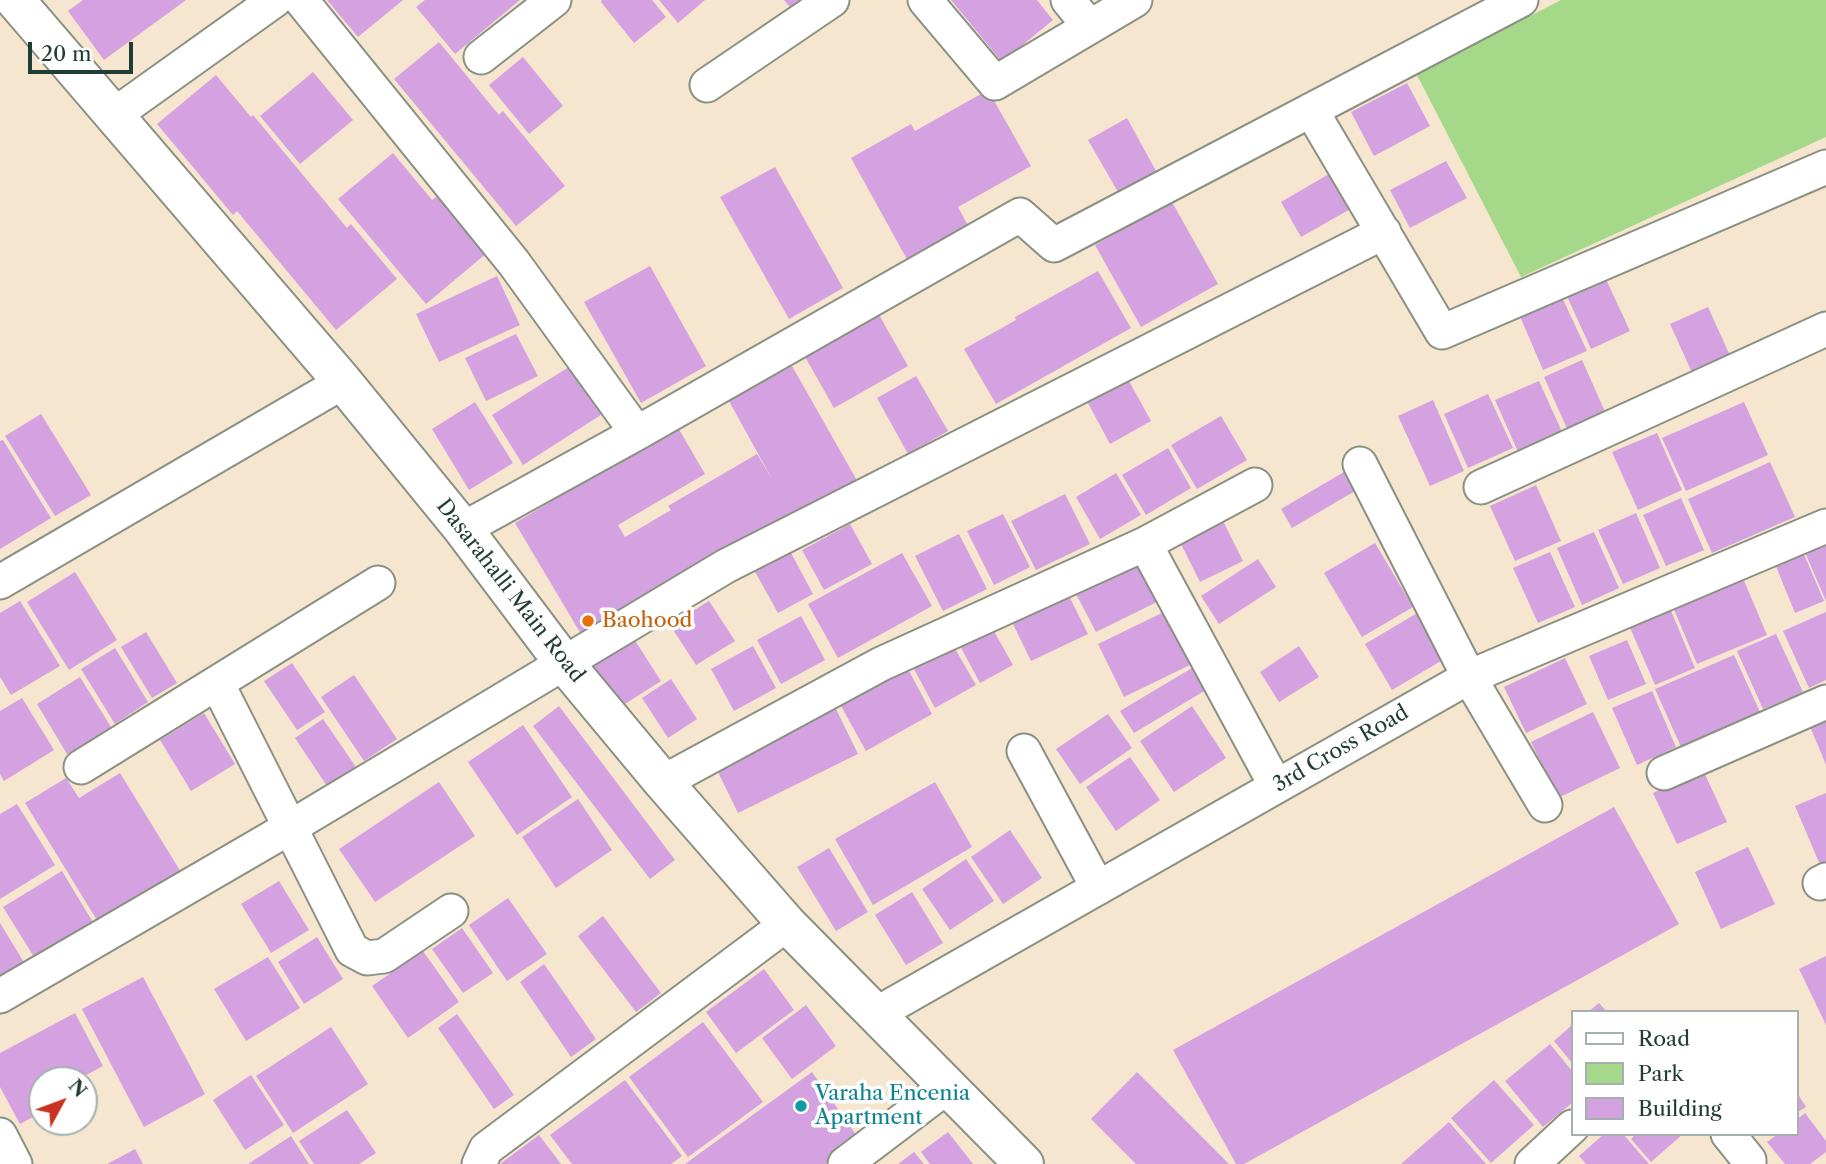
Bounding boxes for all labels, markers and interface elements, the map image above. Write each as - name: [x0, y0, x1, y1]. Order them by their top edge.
- scale bar: [32, 28, 136, 72]
- text: 20 m: [41, 41, 92, 66]
- street label: Dasarahalli Main Road: [430, 494, 590, 688]
- place label: Baohood: [602, 608, 692, 634]
- marker: Baohood: [580, 613, 596, 629]
- street label: 3rd Cross Road: [1269, 700, 1413, 798]
- legend: [1570, 1010, 1798, 1136]
- text: Road: [1638, 1026, 1690, 1051]
- text: Park: [1638, 1061, 1684, 1086]
- north arrow: [28, 1066, 98, 1136]
- text: N: [64, 1074, 92, 1102]
- place label: Varaha Encenia Apartment: [815, 1081, 970, 1131]
- text: Building: [1638, 1096, 1722, 1121]
- marker: Varaha Encenia Apartment: [793, 1098, 809, 1114]

